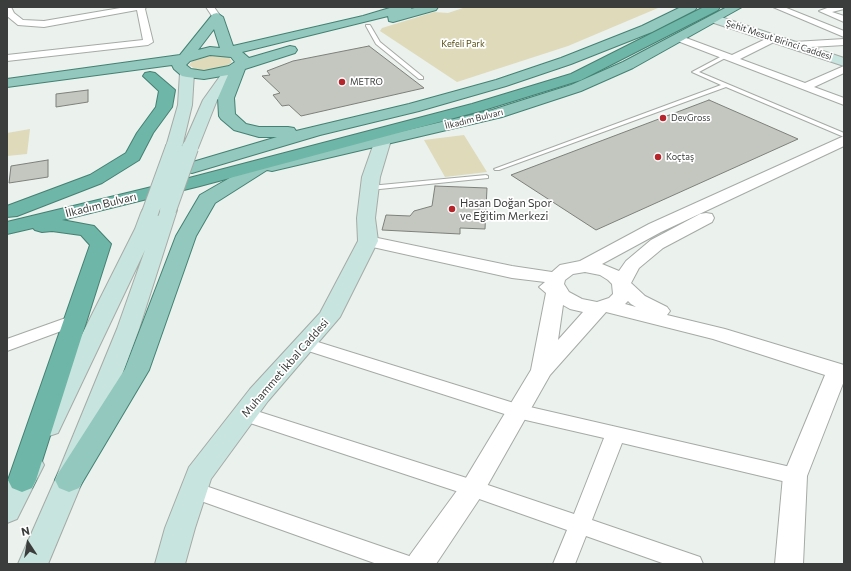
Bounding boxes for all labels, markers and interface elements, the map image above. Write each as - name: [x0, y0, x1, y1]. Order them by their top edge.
- street label: Şehit Mesut Birinci Caddesi: [725, 18, 833, 62]
- park label: Kefeli Park: [441, 39, 485, 49]
- marker: METRO: [337, 77, 347, 87]
- place label: METRO: [350, 77, 383, 87]
- street label: İlkadım Bulvarı: [444, 107, 504, 131]
- marker: DevGross: [658, 113, 668, 123]
- place label: DevGross: [671, 113, 710, 123]
- marker: Koçtaş: [653, 152, 663, 162]
- place label: Koçtaş: [666, 152, 694, 162]
- street label: İlkadım Bulvarı: [64, 190, 138, 220]
- place label: Hasan Doğan Spor ve Eğitim Merkezi: [460, 196, 552, 222]
- marker: Hasan Doğan Spor ve Eğitim Merkezi: [447, 204, 457, 214]
- street label: Muhammet İkbal Caddesi: [239, 316, 331, 420]
- north arrow: [8, 523, 48, 563]
- text: N: [20, 524, 31, 538]

